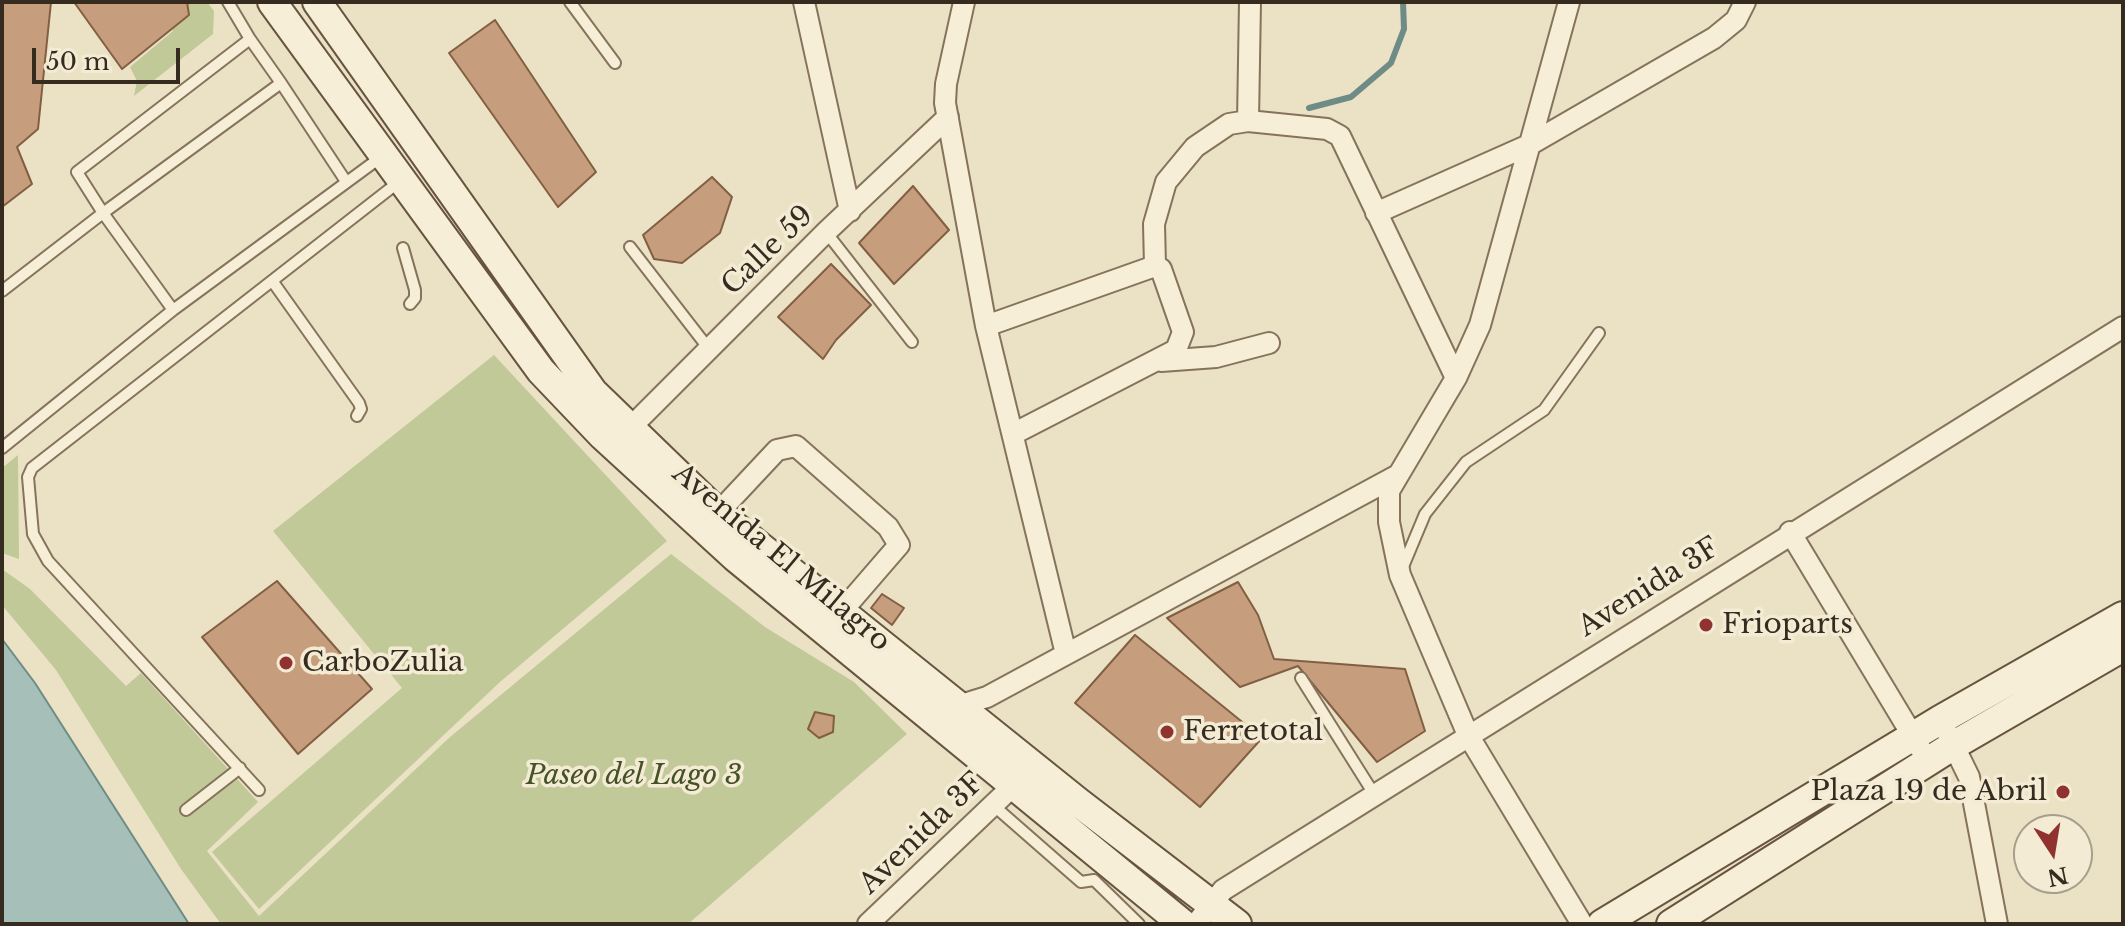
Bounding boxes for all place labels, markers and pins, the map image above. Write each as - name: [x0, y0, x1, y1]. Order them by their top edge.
- place label: Frioparts: [1722, 608, 1853, 642]
- marker: Frioparts: [1697, 616, 1715, 634]
- place label: CarboZulia: [302, 646, 464, 680]
- marker: CarboZulia: [277, 654, 295, 672]
- place label: Ferretotal: [1183, 715, 1323, 749]
- marker: Ferretotal: [1158, 723, 1176, 741]
- place label: Plaza 19 de Abril: [1811, 775, 2047, 809]
- marker: Plaza 19 de Abril: [2054, 783, 2072, 801]

